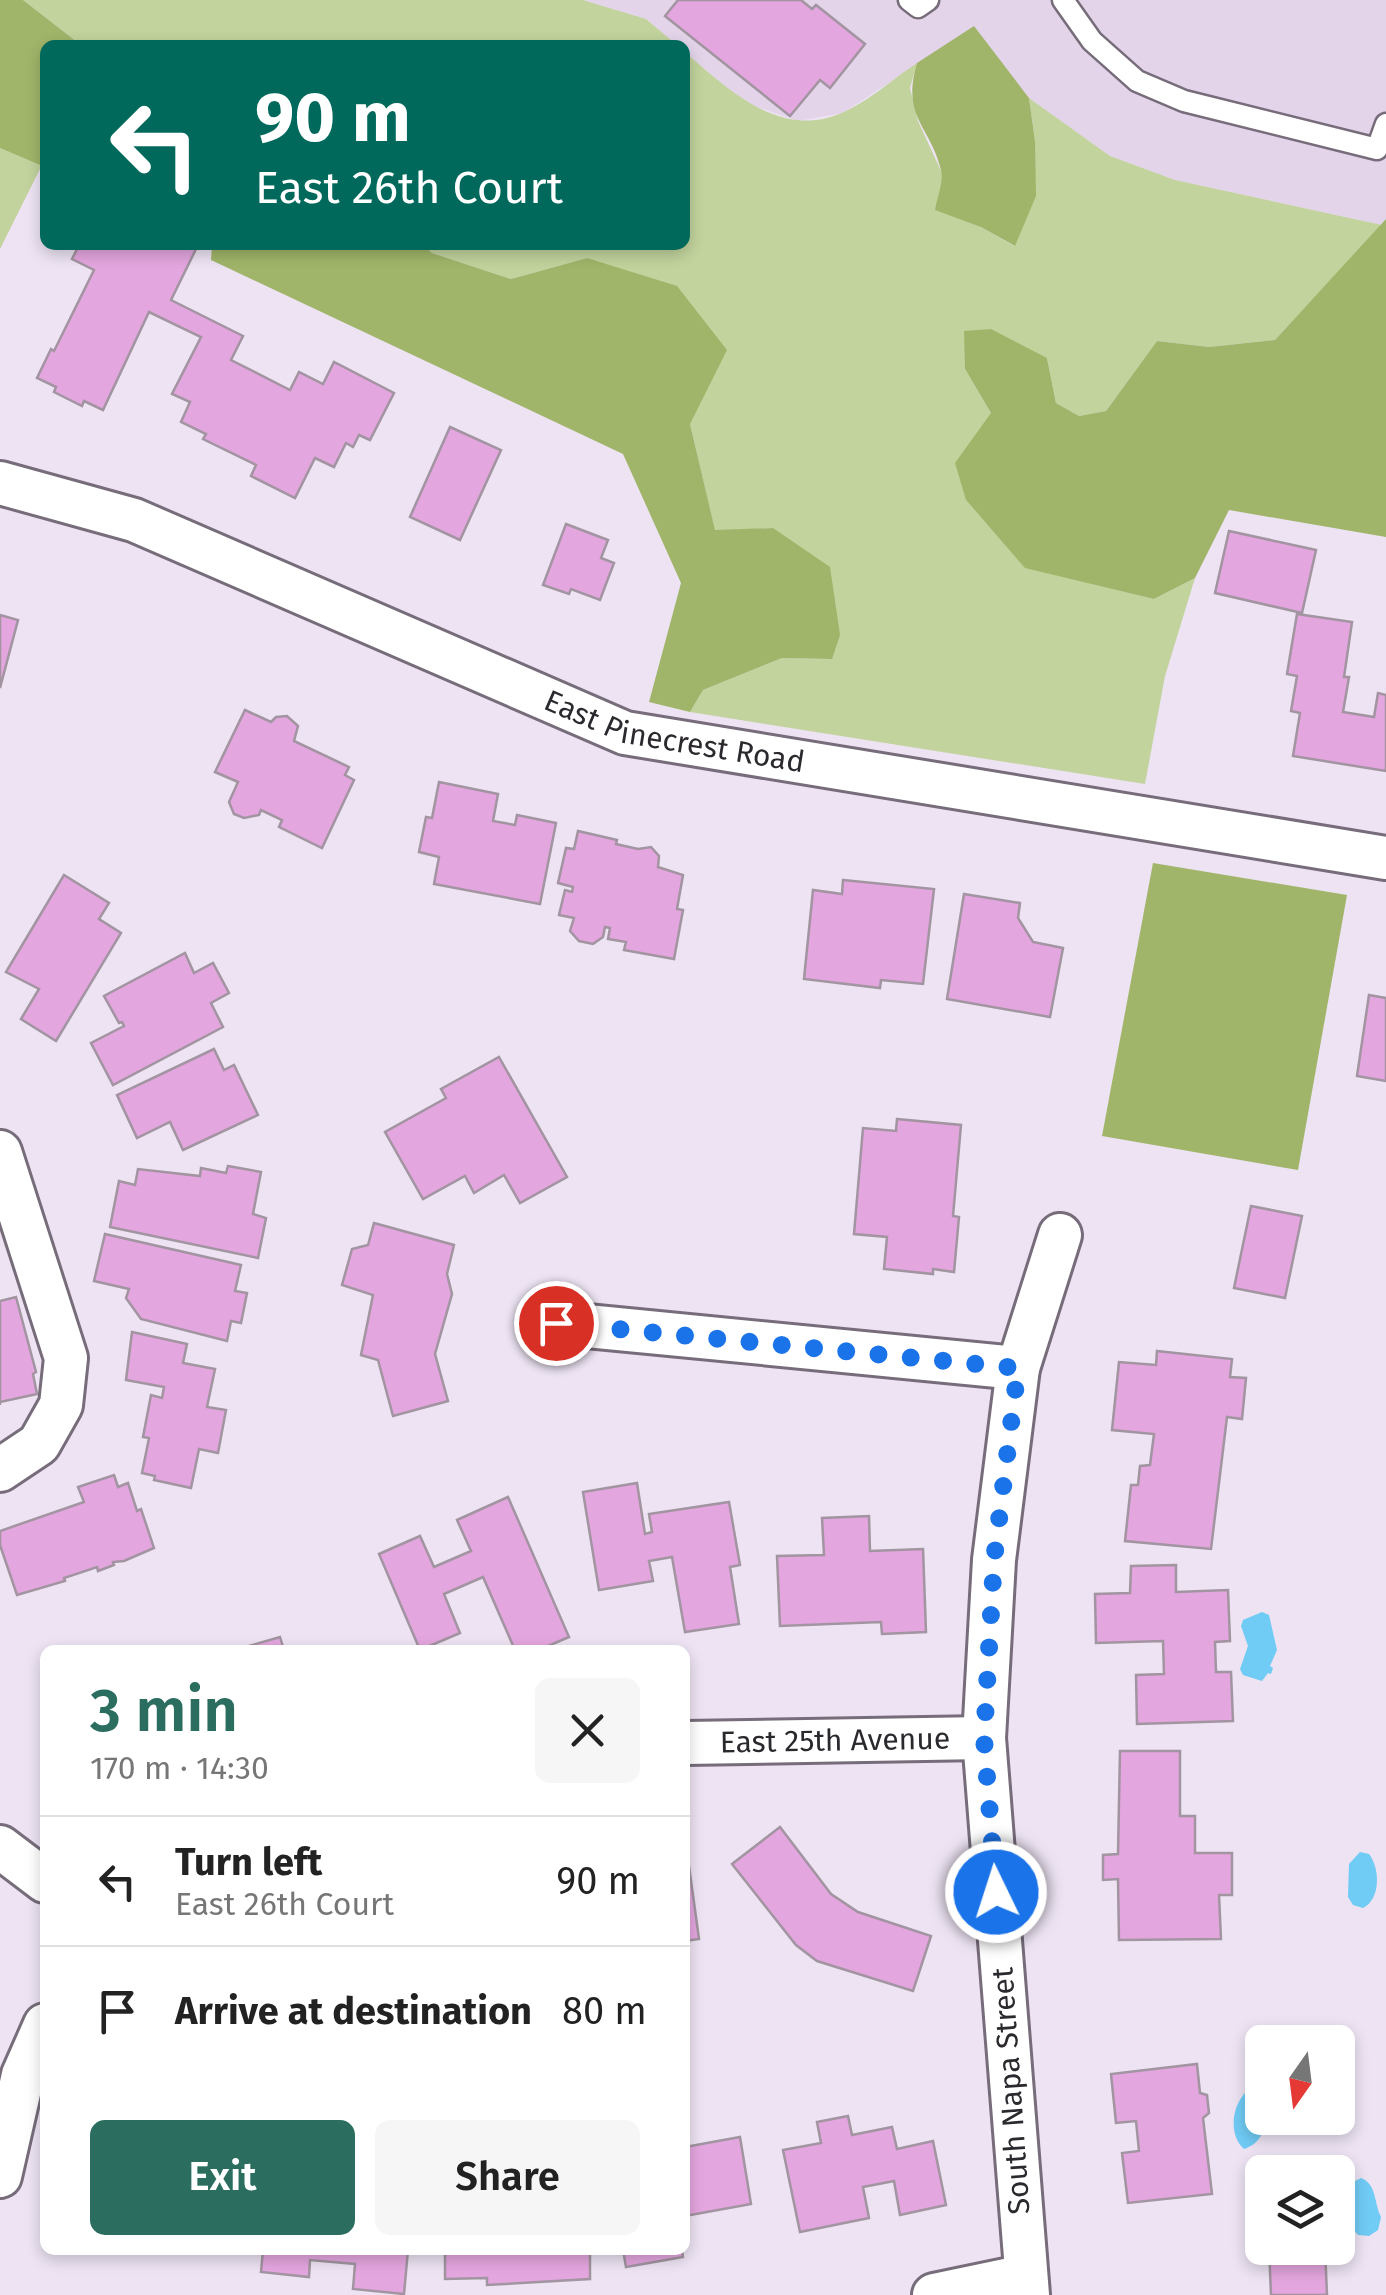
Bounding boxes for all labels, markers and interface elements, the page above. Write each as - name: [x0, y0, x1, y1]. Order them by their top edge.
- text: 90 m: [255, 76, 411, 160]
- icon: left: [90, 80, 220, 210]
- text: East 26th Court: [255, 161, 563, 215]
- street label: East Pinecrest Road: [539, 682, 807, 780]
- pin: [514, 1281, 599, 1366]
- icon: arrive: [529, 1296, 584, 1351]
- text: 3 min: [90, 1675, 238, 1747]
- button: close: [535, 1678, 640, 1783]
- street label: East 25th Avenue: [720, 1721, 950, 1760]
- text: 170 m · 14:30: [90, 1749, 269, 1787]
- text: Turn left: [175, 1839, 322, 1885]
- position arrow: [944, 1840, 1048, 1944]
- icon: left: [90, 1854, 145, 1909]
- text: 90 m: [556, 1858, 640, 1904]
- text: East 26th Court: [175, 1885, 394, 1923]
- street label: South Napa Street: [984, 1966, 1038, 2216]
- icon: arrive: [90, 1984, 145, 2039]
- text: Arrive at destination: [175, 1988, 532, 2034]
- text: 80 m: [562, 1988, 647, 2034]
- north arrow: [1245, 2025, 1355, 2135]
- map controls: [1245, 2025, 1355, 2265]
- button: Exit: [90, 2120, 355, 2235]
- button: Share: [375, 2120, 640, 2235]
- button: layers: [1245, 2155, 1355, 2265]

